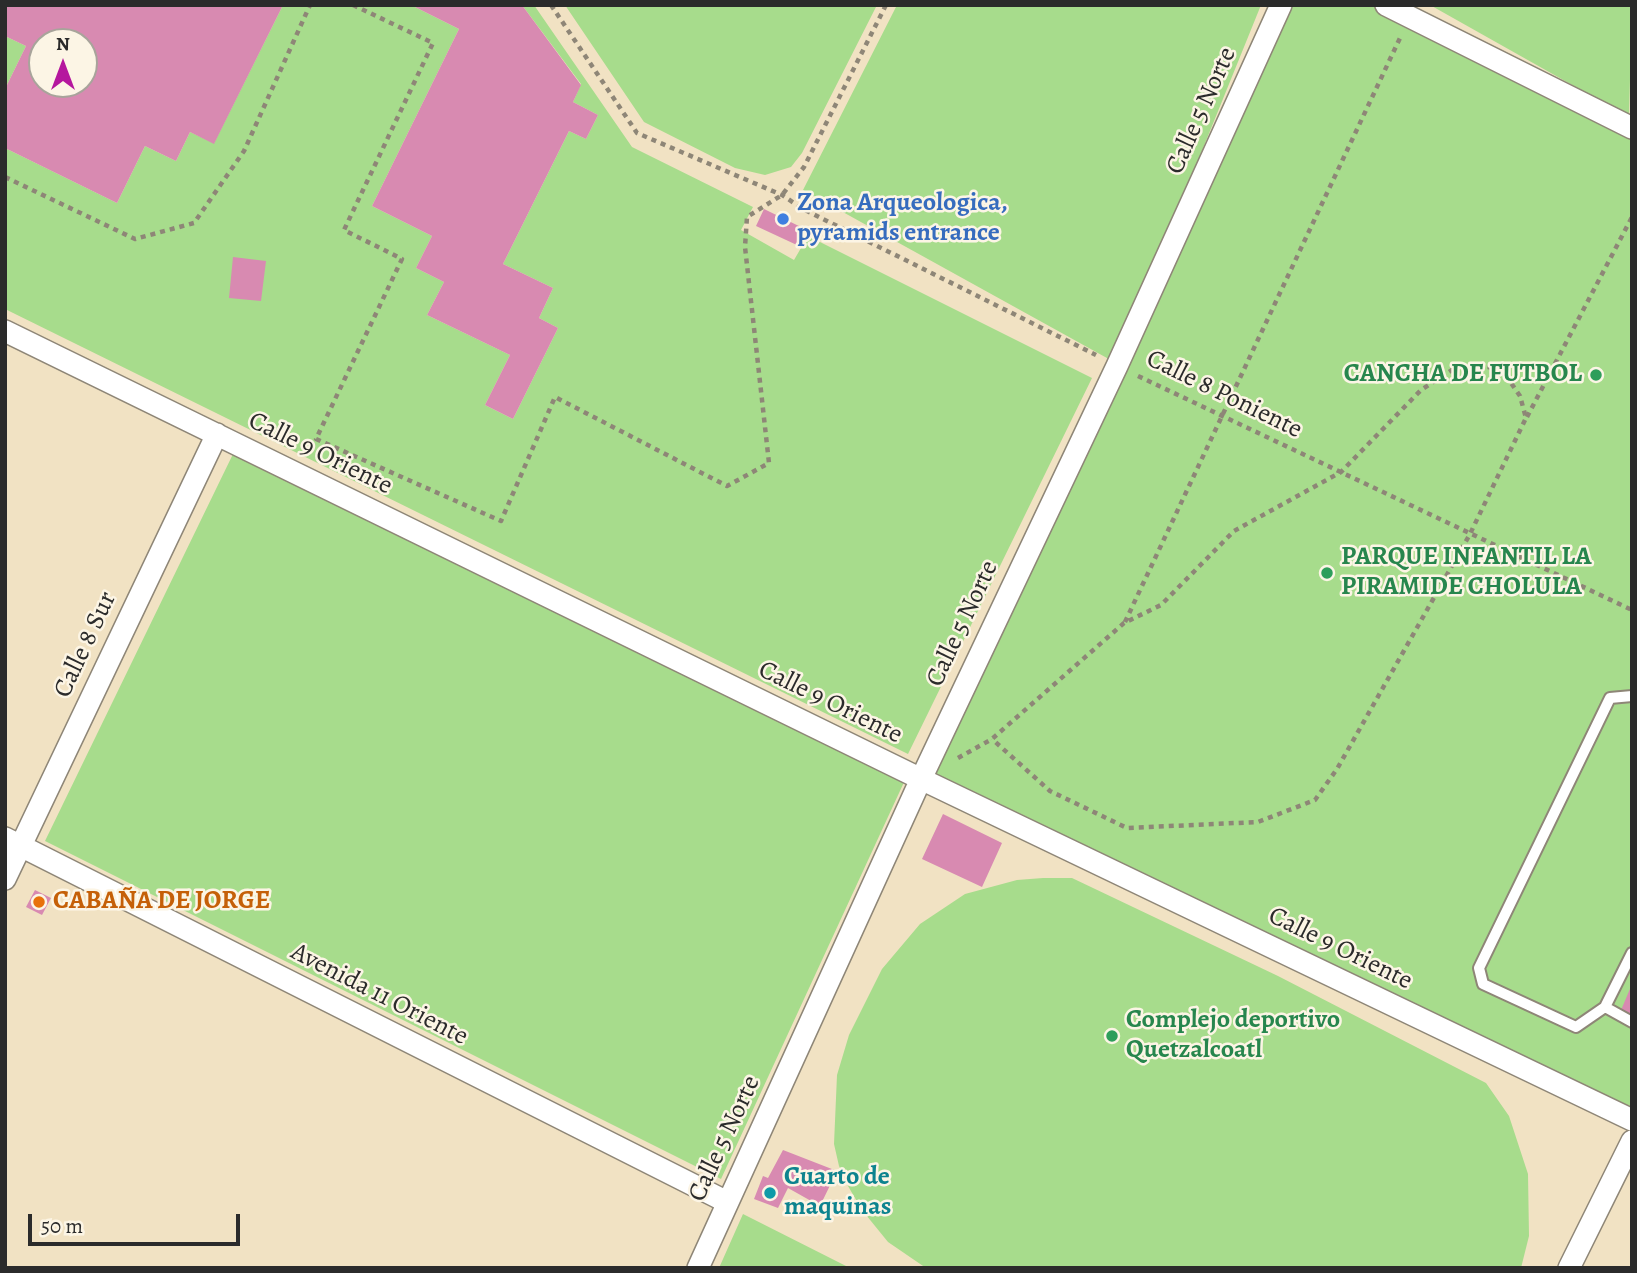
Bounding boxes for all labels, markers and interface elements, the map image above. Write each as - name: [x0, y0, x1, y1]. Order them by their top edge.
- north arrow: [28, 28, 98, 98]
- text: N: [56, 31, 70, 57]
- street label: Calle 5 Norte: [1160, 43, 1244, 179]
- place label: Zona Arqueologica, pyramids entrance: [797, 188, 1008, 249]
- marker: Zona Arqueologica, pyramids entrance: [775, 211, 791, 227]
- street label: Calle 8 Poniente: [1141, 344, 1307, 446]
- place label: CANCHA DE FUTBOL: [1344, 359, 1582, 391]
- marker: CANCHA DE FUTBOL: [1588, 367, 1604, 383]
- street label: Calle 9 Oriente: [243, 406, 397, 502]
- place label: PARQUE INFANTIL LA PIRAMIDE CHOLULA: [1341, 542, 1592, 604]
- street label: Calle 5 Norte: [920, 556, 1006, 692]
- marker: PARQUE INFANTIL LA PIRAMIDE CHOLULA: [1319, 565, 1335, 581]
- street label: Calle 8 Sur: [48, 587, 124, 703]
- street label: Calle 9 Oriente: [753, 655, 907, 751]
- place label: CABAÑA DE JORGE: [53, 886, 270, 918]
- marker: CABAÑA DE JORGE: [31, 894, 47, 910]
- street label: Calle 9 Oriente: [1263, 901, 1417, 997]
- street label: Avenida 11 Oriente: [285, 937, 473, 1053]
- place label: Complejo deportivo Quetzalcoatl: [1126, 1005, 1340, 1066]
- marker: Complejo deportivo Quetzalcoatl: [1104, 1028, 1120, 1044]
- street label: Calle 5 Norte: [682, 1071, 768, 1207]
- place label: Cuarto de maquinas: [784, 1162, 891, 1224]
- marker: Cuarto de maquinas: [762, 1185, 778, 1201]
- scale bar: [32, 1200, 243, 1244]
- text: 50 m: [41, 1212, 83, 1240]

